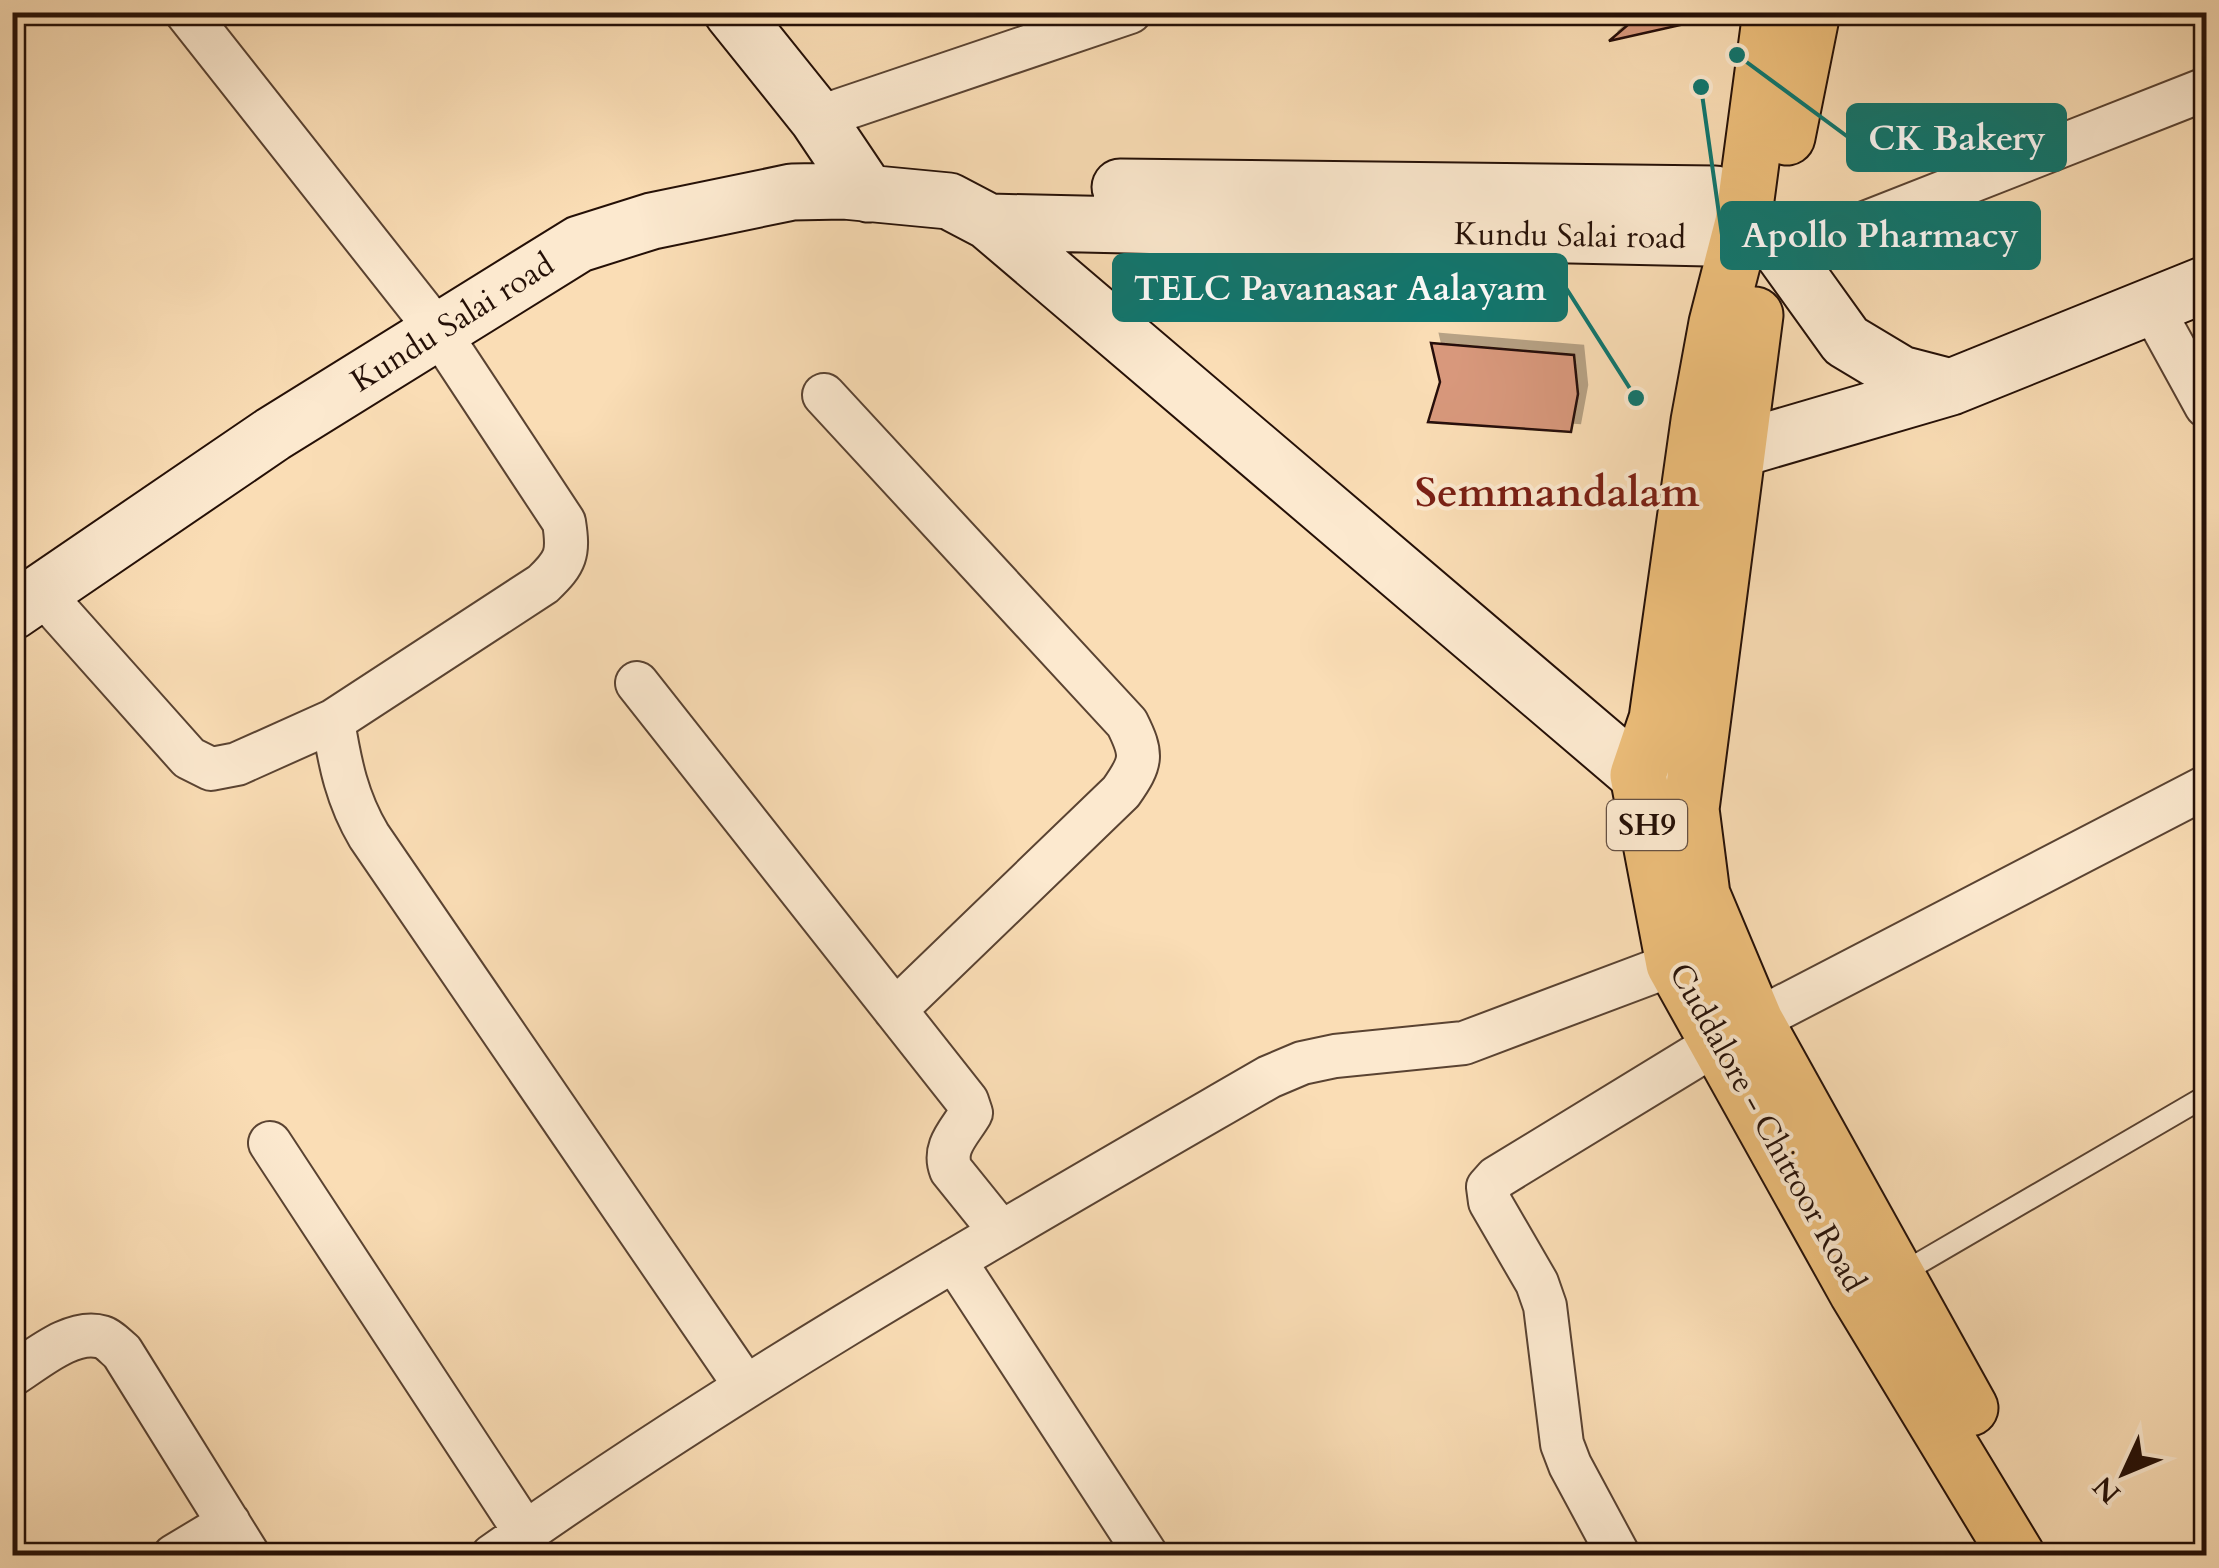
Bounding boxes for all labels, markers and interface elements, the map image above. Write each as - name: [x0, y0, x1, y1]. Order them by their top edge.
- callout: CK Bakery: [1848, 105, 2065, 170]
- text: CK Bakery: [1868, 115, 2046, 163]
- callout: Apollo Pharmacy: [1722, 203, 2039, 268]
- street label: Kundu Salai road: [1454, 212, 1686, 260]
- text: Apollo Pharmacy: [1741, 212, 2019, 260]
- street label: Kundu Salai road: [342, 243, 563, 403]
- callout: TELC Pavanasar Aalayam: [1114, 255, 1566, 320]
- text: TELC Pavanasar Aalayam: [1134, 265, 1547, 313]
- district label: Semmandalam: [1415, 464, 1700, 521]
- road number: SH9: [1607, 800, 1687, 850]
- street label: Cuddalore - Chittoor Road: [1658, 955, 1876, 1300]
- north arrow: [2074, 1423, 2174, 1523]
- text: N: [2085, 1468, 2129, 1512]

